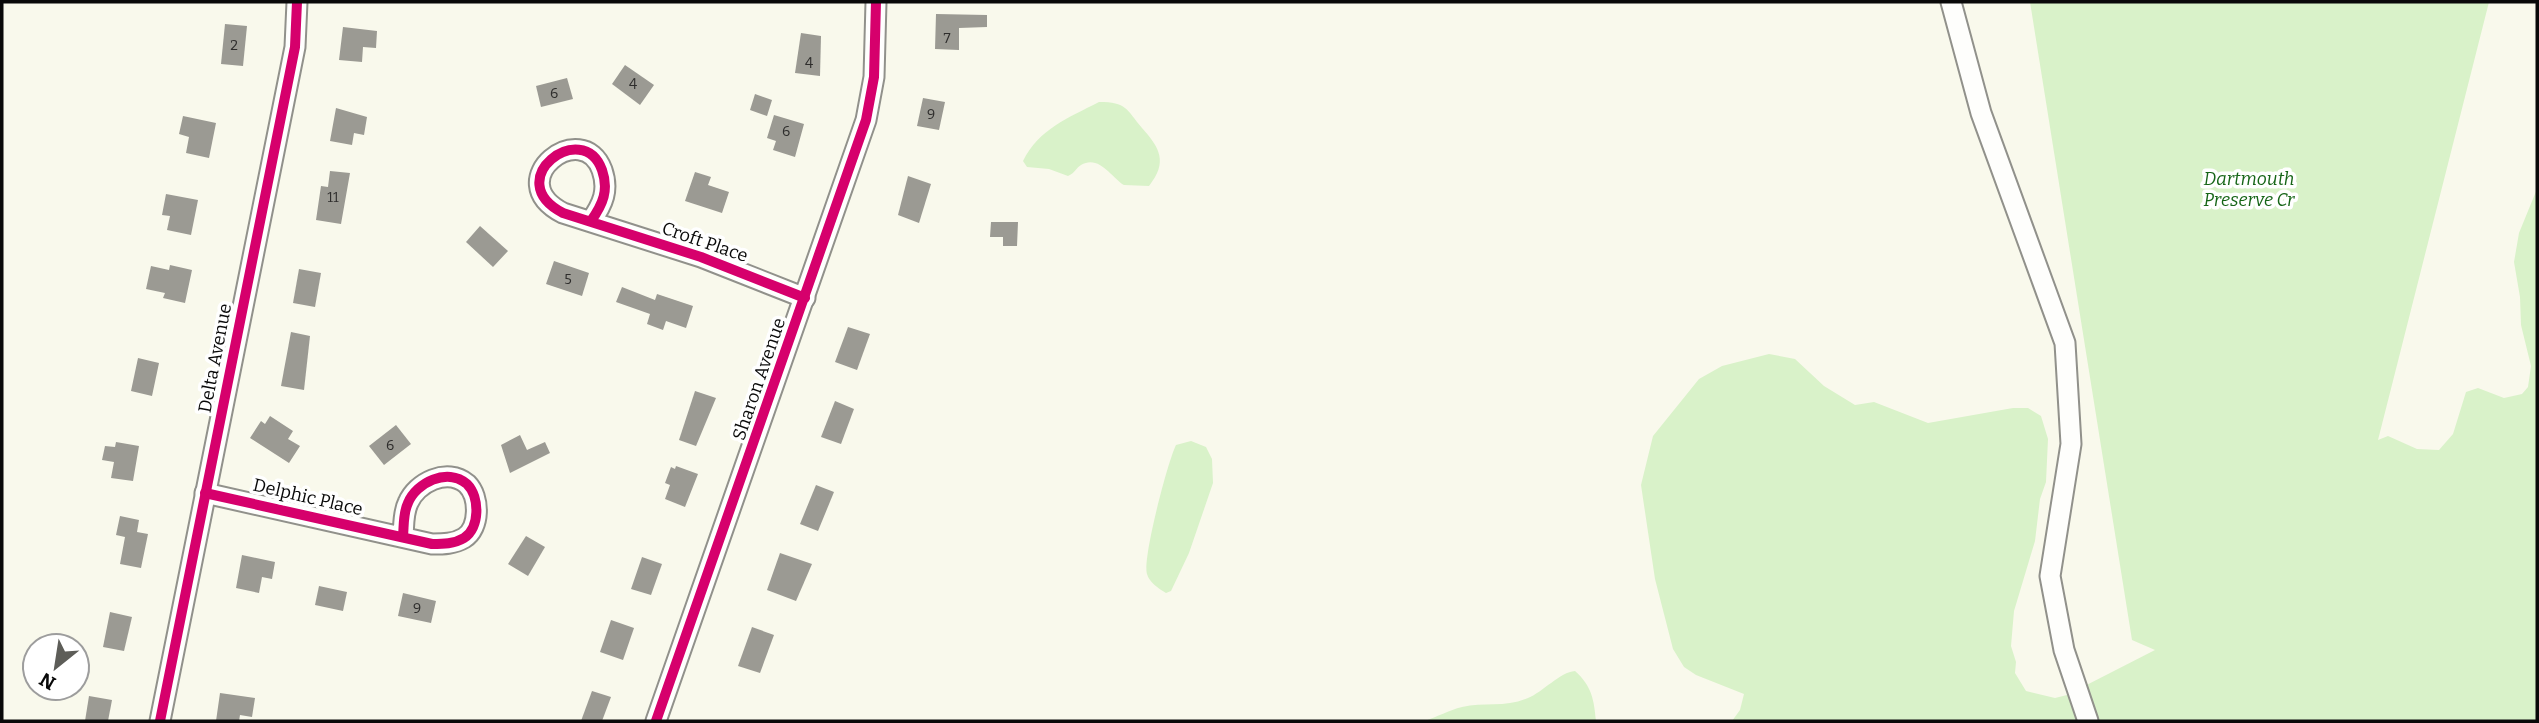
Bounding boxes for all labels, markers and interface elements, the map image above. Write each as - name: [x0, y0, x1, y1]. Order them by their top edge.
- house number: 7: [943, 30, 951, 47]
- house number: 2: [230, 37, 238, 54]
- house number: 4: [805, 55, 813, 72]
- house number: 4: [629, 76, 637, 93]
- house number: 6: [550, 85, 558, 102]
- house number: 9: [927, 106, 935, 123]
- house number: 6: [782, 123, 790, 140]
- park label: Dartmouth Preserve Cr: [2203, 168, 2295, 211]
- house number: 11: [327, 189, 339, 206]
- street label: Croft Place: [659, 217, 751, 267]
- house number: 5: [564, 271, 572, 288]
- street label: Delta Avenue: [194, 301, 236, 415]
- street label: Sharon Avenue: [728, 315, 790, 443]
- house number: 6: [386, 437, 394, 454]
- street label: Delphic Place: [251, 474, 365, 520]
- house number: 9: [413, 600, 421, 617]
- north arrow: [21, 632, 91, 702]
- text: N: [35, 667, 60, 695]

